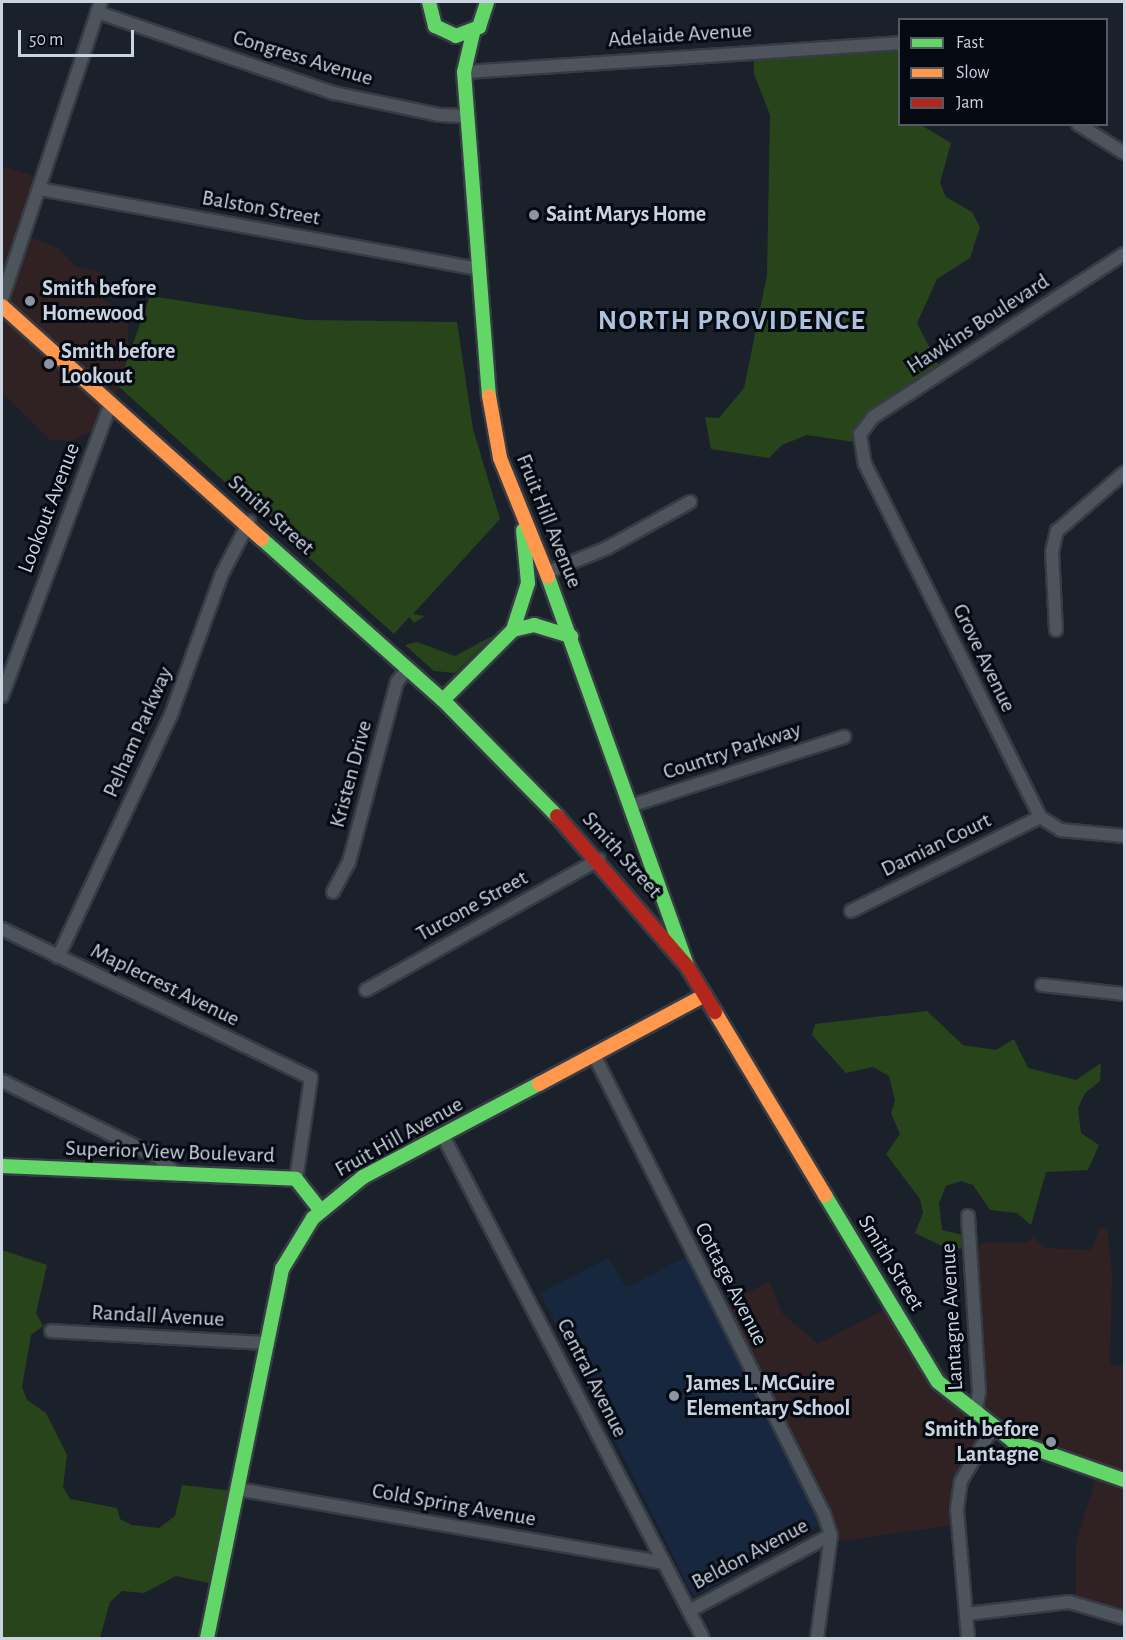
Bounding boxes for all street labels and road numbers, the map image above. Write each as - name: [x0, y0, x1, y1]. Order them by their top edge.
- street label: Adelaide Avenue: [607, 17, 753, 53]
- street label: Congress Avenue: [230, 24, 376, 92]
- street label: Balston Street: [200, 185, 322, 231]
- street label: Hawkins Boulevard: [902, 268, 1054, 380]
- street label: Lookout Avenue: [12, 439, 86, 577]
- street label: Fruit Hill Avenue: [510, 450, 588, 592]
- street label: Smith Street: [222, 469, 320, 561]
- street label: Grove Avenue: [946, 600, 1022, 716]
- street label: Pelham Parkway: [97, 662, 179, 802]
- street label: Country Parkway: [660, 716, 804, 786]
- street label: Kristen Drive: [324, 717, 378, 831]
- street label: Smith Street: [576, 806, 668, 904]
- street label: Damian Court: [877, 807, 995, 883]
- street label: Turcone Street: [412, 865, 532, 947]
- street label: Maplecrest Avenue: [86, 938, 244, 1032]
- street label: Fruit Hill Avenue: [330, 1091, 468, 1183]
- street label: Superior View Boulevard: [65, 1135, 275, 1169]
- street label: Smith Street: [852, 1210, 930, 1316]
- street label: Cottage Avenue: [689, 1218, 773, 1350]
- street label: Lantagne Avenue: [935, 1243, 969, 1391]
- street label: Randall Avenue: [91, 1299, 225, 1333]
- street label: Central Avenue: [551, 1314, 633, 1442]
- street label: Cold Spring Avenue: [370, 1478, 538, 1532]
- street label: Beldon Avenue: [687, 1512, 813, 1596]

